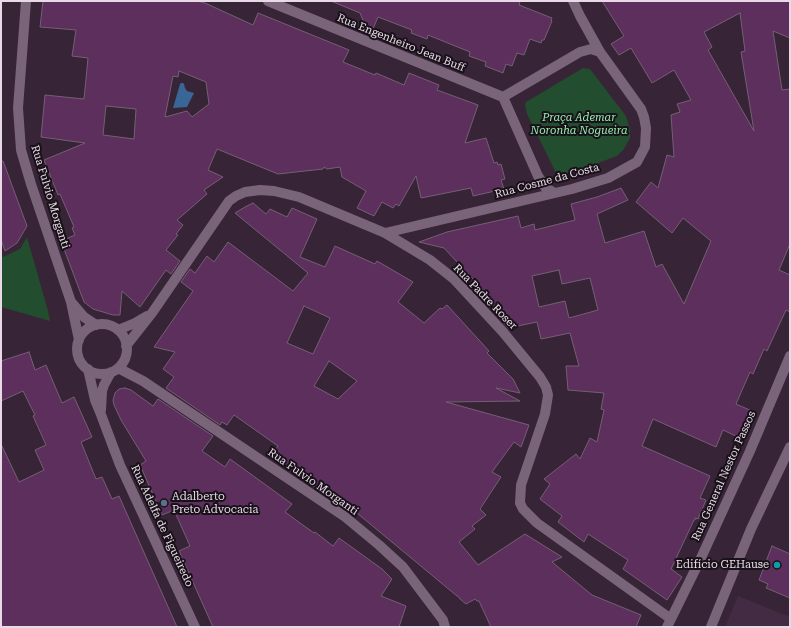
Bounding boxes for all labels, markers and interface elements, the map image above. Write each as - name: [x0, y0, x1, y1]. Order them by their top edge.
- street label: Rua Engenheiro Jean Buff: [335, 11, 467, 75]
- park label: Praça Ademar Noronha Nogueira: [530, 111, 628, 137]
- street label: Rua Fulvio Morganti: [28, 144, 72, 250]
- street label: Rua Cosme da Costa: [493, 161, 601, 201]
- street label: Rua Padre Roser: [450, 262, 520, 332]
- street label: Rua General Nestor Passos: [689, 409, 759, 543]
- street label: Rua Fulvio Morganti: [265, 446, 361, 518]
- street label: Rua Adelfa de Figueiredo: [128, 463, 196, 589]
- place label: Adalberto Preto Advocacia: [172, 490, 258, 516]
- marker: Adalberto Preto Advocacia: [159, 498, 169, 508]
- place label: Edifício GEHause: [676, 558, 769, 572]
- marker: Edifício GEHause: [772, 560, 782, 570]

